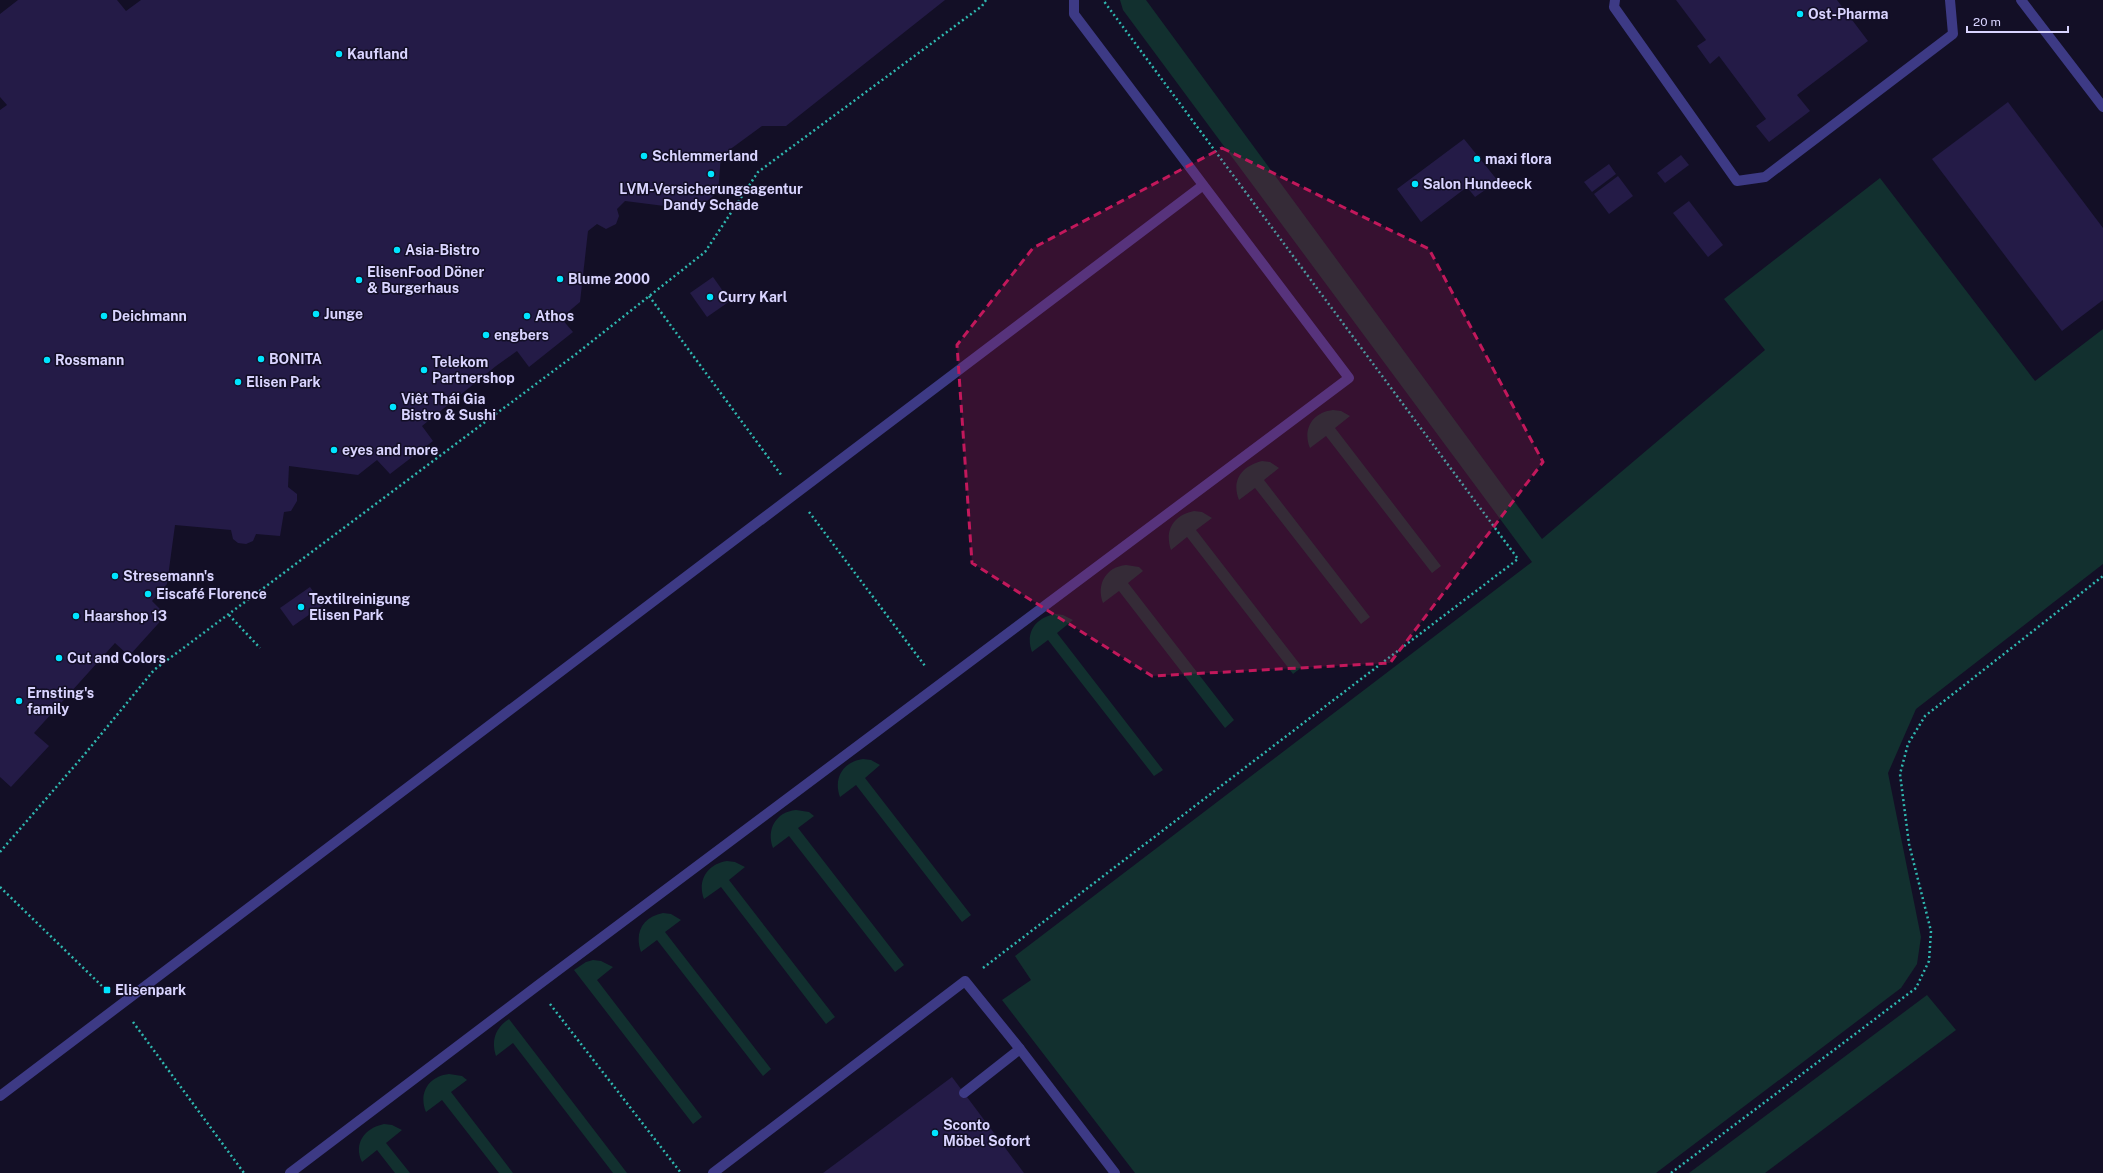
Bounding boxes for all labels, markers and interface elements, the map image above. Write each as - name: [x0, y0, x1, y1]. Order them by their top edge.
- place label: Ost-Pharma: [1808, 6, 1888, 22]
- scale bar: [1967, 8, 2068, 34]
- marker: Ost-Pharma: [1795, 9, 1805, 19]
- text: 20 m: [1973, 15, 2001, 29]
- place label: Kaufland: [347, 46, 408, 62]
- marker: Kaufland: [334, 49, 344, 59]
- place label: Schlemmerland: [652, 148, 758, 164]
- marker: Schlemmerland: [639, 151, 649, 161]
- place label: maxi flora: [1485, 151, 1552, 167]
- marker: maxi flora: [1472, 154, 1482, 164]
- marker: LVM-Versicherungsagentur Dandy Schade: [706, 169, 716, 179]
- place label: Salon Hundeeck: [1423, 176, 1532, 192]
- marker: Salon Hundeeck: [1410, 179, 1420, 189]
- place label: LVM-Versicherungsagentur Dandy Schade: [619, 181, 803, 213]
- place label: Asia-Bistro: [405, 242, 480, 258]
- marker: Asia-Bistro: [392, 245, 402, 255]
- place label: ElisenFood Döner & Burgerhaus: [367, 264, 484, 296]
- place label: Blume 2000: [568, 271, 650, 287]
- marker: Blume 2000: [555, 274, 565, 284]
- marker: ElisenFood Döner & Burgerhaus: [354, 275, 364, 285]
- place label: Curry Karl: [718, 289, 788, 305]
- marker: Curry Karl: [705, 292, 715, 302]
- place label: Junge: [324, 306, 363, 322]
- place label: Deichmann: [112, 308, 187, 324]
- place label: Athos: [535, 308, 574, 324]
- marker: Junge: [311, 309, 321, 319]
- marker: Deichmann: [99, 311, 109, 321]
- marker: Athos: [522, 311, 532, 321]
- place label: engbers: [494, 327, 549, 343]
- marker: engbers: [481, 330, 491, 340]
- place label: BONITA: [269, 351, 322, 367]
- place label: Rossmann: [55, 352, 124, 368]
- marker: BONITA: [256, 354, 266, 364]
- place label: Telekom Partnershop: [432, 354, 515, 386]
- marker: Rossmann: [42, 355, 52, 365]
- marker: Telekom Partnershop: [419, 365, 429, 375]
- place label: Elisen Park: [246, 374, 321, 390]
- marker: Elisen Park: [233, 377, 243, 387]
- place label: Viêt Thái Gia Bistro & Sushi: [401, 391, 496, 423]
- marker: Viêt Thái Gia Bistro & Sushi: [388, 402, 398, 412]
- place label: eyes and more: [342, 442, 438, 458]
- marker: eyes and more: [329, 445, 339, 455]
- place label: Stresemann's: [123, 568, 214, 584]
- marker: Stresemann's: [110, 571, 120, 581]
- place label: Eiscafé Florence: [156, 586, 267, 602]
- marker: Eiscafé Florence: [143, 589, 153, 599]
- place label: Textilreinigung Elisen Park: [309, 591, 410, 623]
- marker: Textilreinigung Elisen Park: [296, 602, 306, 612]
- place label: Haarshop 13: [84, 608, 167, 624]
- marker: Haarshop 13: [71, 611, 81, 621]
- place label: Cut and Colors: [67, 650, 166, 666]
- marker: Cut and Colors: [54, 653, 64, 663]
- place label: Ernsting's family: [27, 685, 94, 717]
- marker: Ernsting's family: [14, 696, 24, 706]
- place label: Elisenpark: [115, 982, 186, 998]
- marker: Elisenpark: [102, 985, 112, 995]
- place label: Sconto Möbel Sofort: [943, 1117, 1031, 1149]
- marker: Sconto Möbel Sofort: [930, 1128, 940, 1138]

